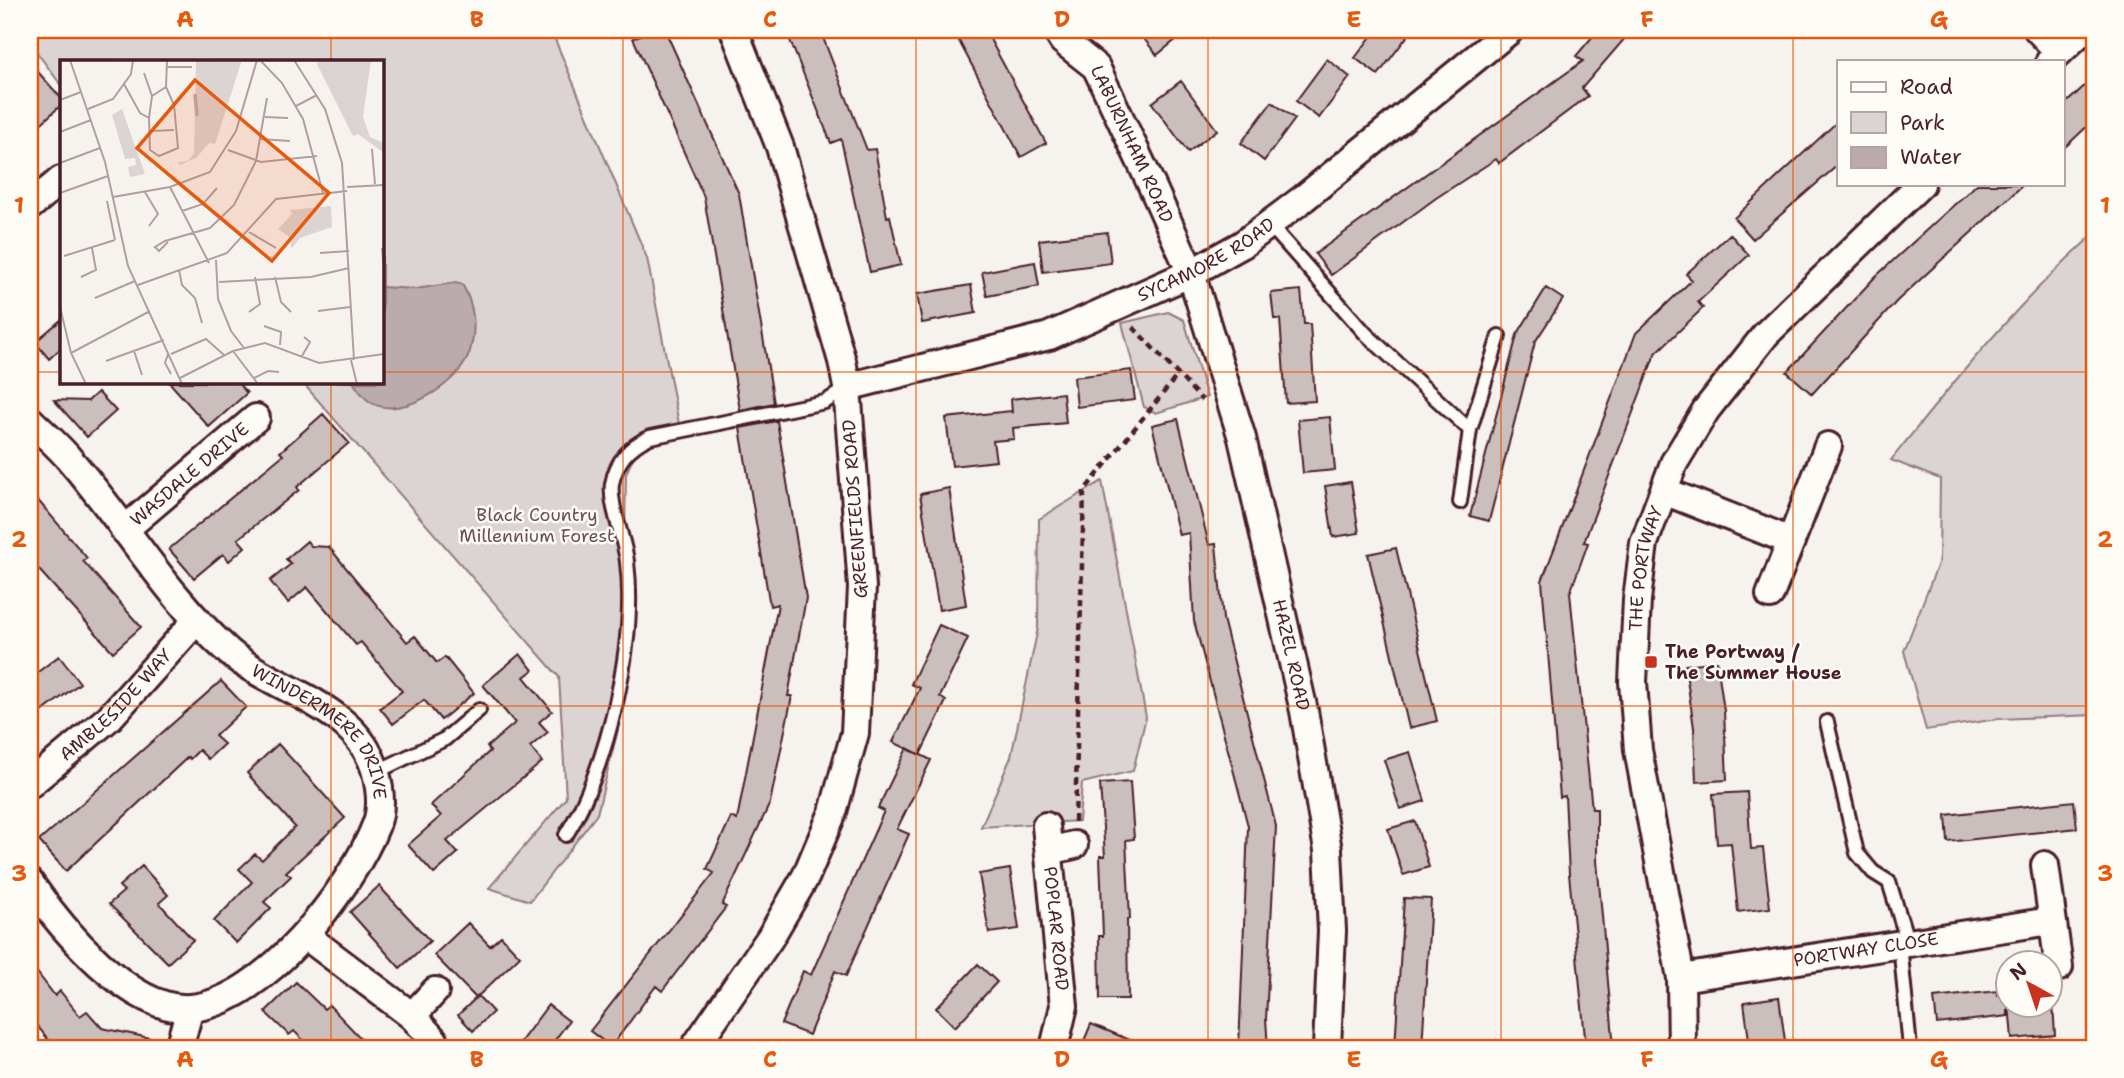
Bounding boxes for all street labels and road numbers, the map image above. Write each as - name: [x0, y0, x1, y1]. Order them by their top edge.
- street label: LABURNHAM ROAD: [1085, 61, 1179, 227]
- street label: SYCAMORE ROAD: [1133, 212, 1280, 307]
- street label: WASDALE DRIVE: [125, 417, 254, 532]
- street label: GREENFIELDS ROAD: [837, 419, 873, 599]
- street label: THE PORTWAY: [1624, 502, 1669, 631]
- street label: HAZEL ROAD: [1267, 597, 1316, 713]
- street label: AMBLESIDE WAY: [54, 644, 178, 766]
- street label: WINDERMERE DRIVE: [247, 659, 392, 800]
- street label: POPLAR ROAD: [1038, 865, 1074, 992]
- street label: PORTWAY CLOSE: [1792, 927, 1940, 973]

